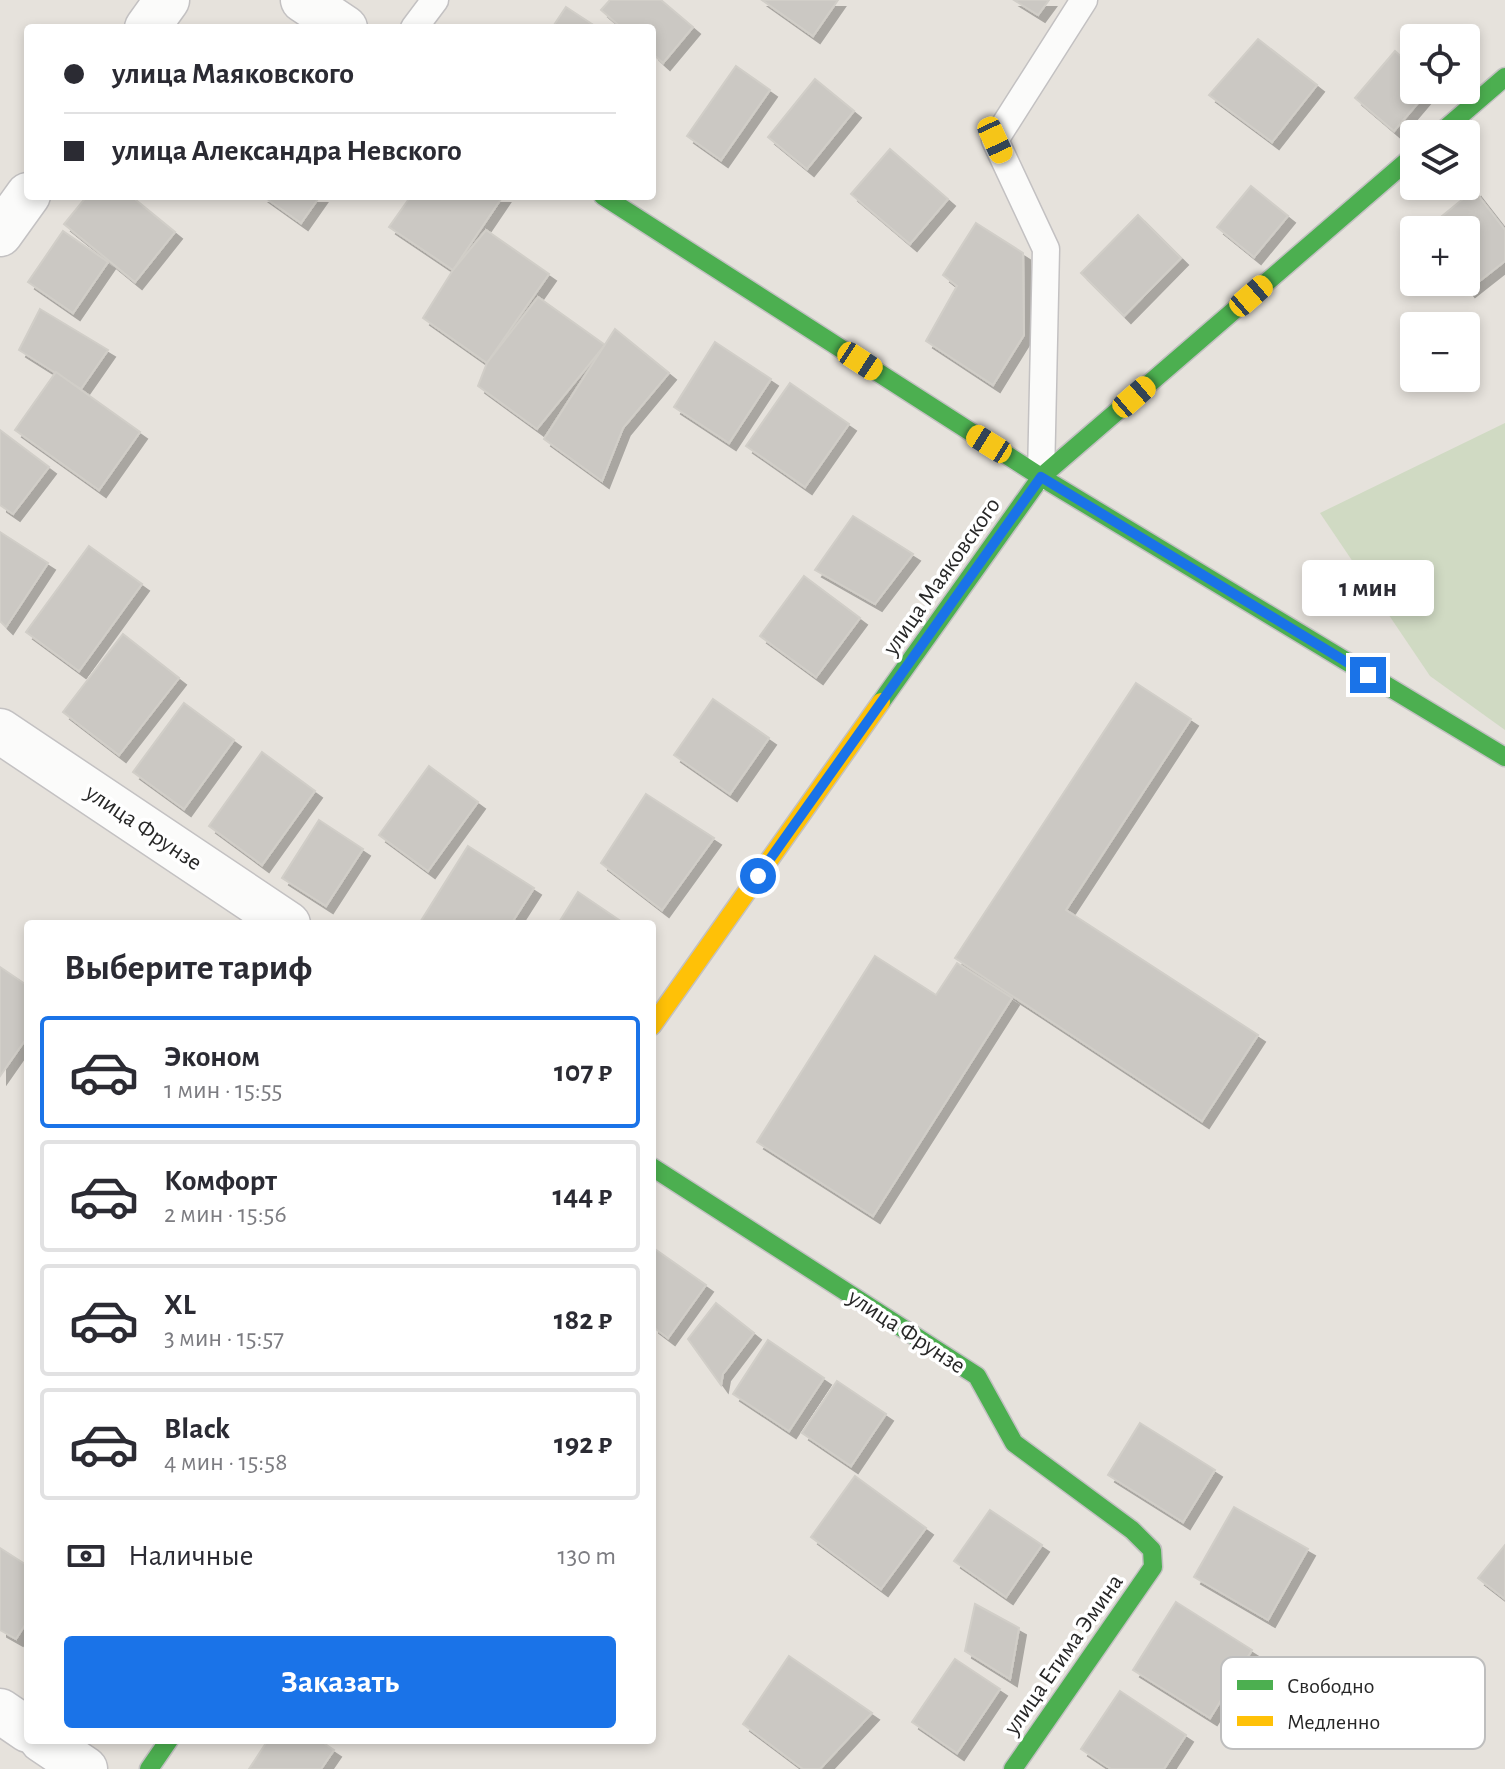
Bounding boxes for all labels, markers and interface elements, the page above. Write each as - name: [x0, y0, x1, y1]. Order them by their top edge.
- map controls: [1400, 24, 1480, 392]
- button: locate: [1400, 24, 1480, 104]
- text: улица Маяковского: [112, 59, 354, 89]
- car: [974, 113, 1016, 167]
- button: layers: [1400, 120, 1480, 200]
- text: улица Александра Невского: [112, 136, 462, 166]
- button: +: [1400, 216, 1480, 296]
- car: [1225, 271, 1277, 321]
- button: −: [1400, 312, 1480, 392]
- car: [833, 338, 887, 384]
- car: [1108, 372, 1160, 422]
- car: [962, 421, 1016, 467]
- street label: улица Маяковского: [878, 493, 1005, 661]
- callout: 1 мин: [1302, 559, 1434, 615]
- text: 1 мин: [1339, 575, 1397, 601]
- route end: [1350, 657, 1386, 693]
- street label: улица Фрунзе: [80, 780, 206, 875]
- route start: [740, 858, 776, 894]
- text: Выберите тариф: [64, 950, 312, 986]
- icon: car: [68, 1036, 140, 1108]
- text: Эконом: [164, 1042, 260, 1072]
- text: 107 ₽: [554, 1057, 612, 1087]
- text: 1 мин · 15:55: [164, 1077, 282, 1103]
- icon: car: [68, 1160, 140, 1232]
- text: Комфорт: [164, 1166, 277, 1196]
- text: 144 ₽: [552, 1181, 612, 1211]
- text: 2 мин · 15:56: [164, 1201, 287, 1227]
- icon: car: [68, 1284, 140, 1356]
- street label: улица Фрунзе: [843, 1285, 969, 1379]
- text: XL: [164, 1290, 196, 1320]
- text: 182 ₽: [554, 1305, 612, 1335]
- text: 3 мин · 15:57: [164, 1325, 284, 1351]
- icon: car: [68, 1408, 140, 1480]
- text: Black: [164, 1414, 230, 1444]
- text: 192 ₽: [554, 1429, 612, 1459]
- text: 4 мин · 15:58: [164, 1449, 287, 1475]
- icon: cash: [64, 1534, 108, 1578]
- text: Наличные: [128, 1541, 254, 1571]
- text: 130 m: [558, 1543, 616, 1569]
- street label: улица Етима Эмина: [999, 1570, 1128, 1740]
- button: Заказать: [64, 1636, 616, 1728]
- legend: [1221, 1657, 1485, 1749]
- text: Свободно: [1287, 1675, 1375, 1697]
- text: Медленно: [1287, 1711, 1380, 1733]

